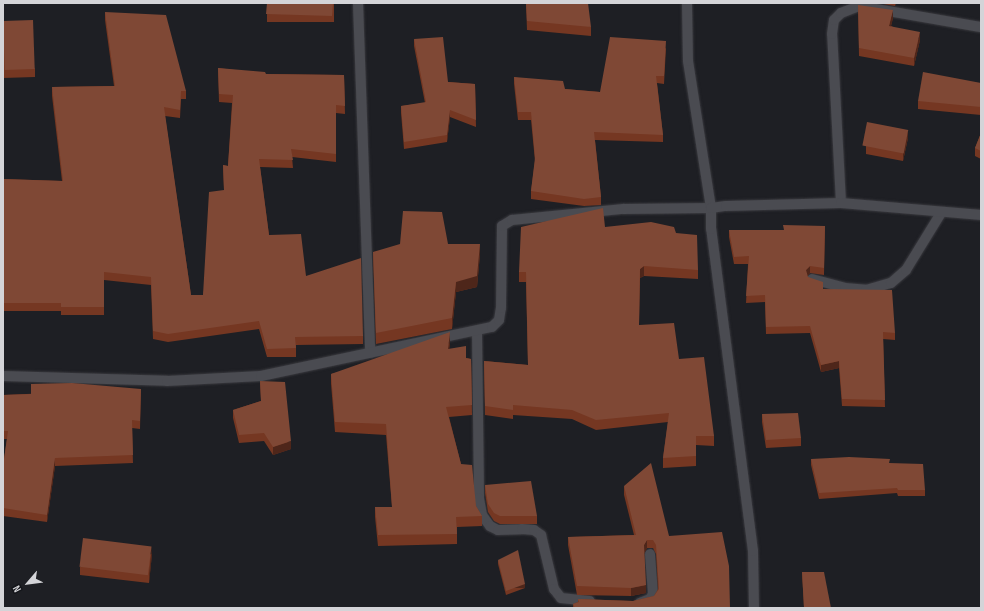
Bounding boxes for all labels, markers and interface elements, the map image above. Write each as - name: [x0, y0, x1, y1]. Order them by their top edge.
- north arrow: [8, 563, 48, 603]
- text: N: [10, 583, 24, 595]

